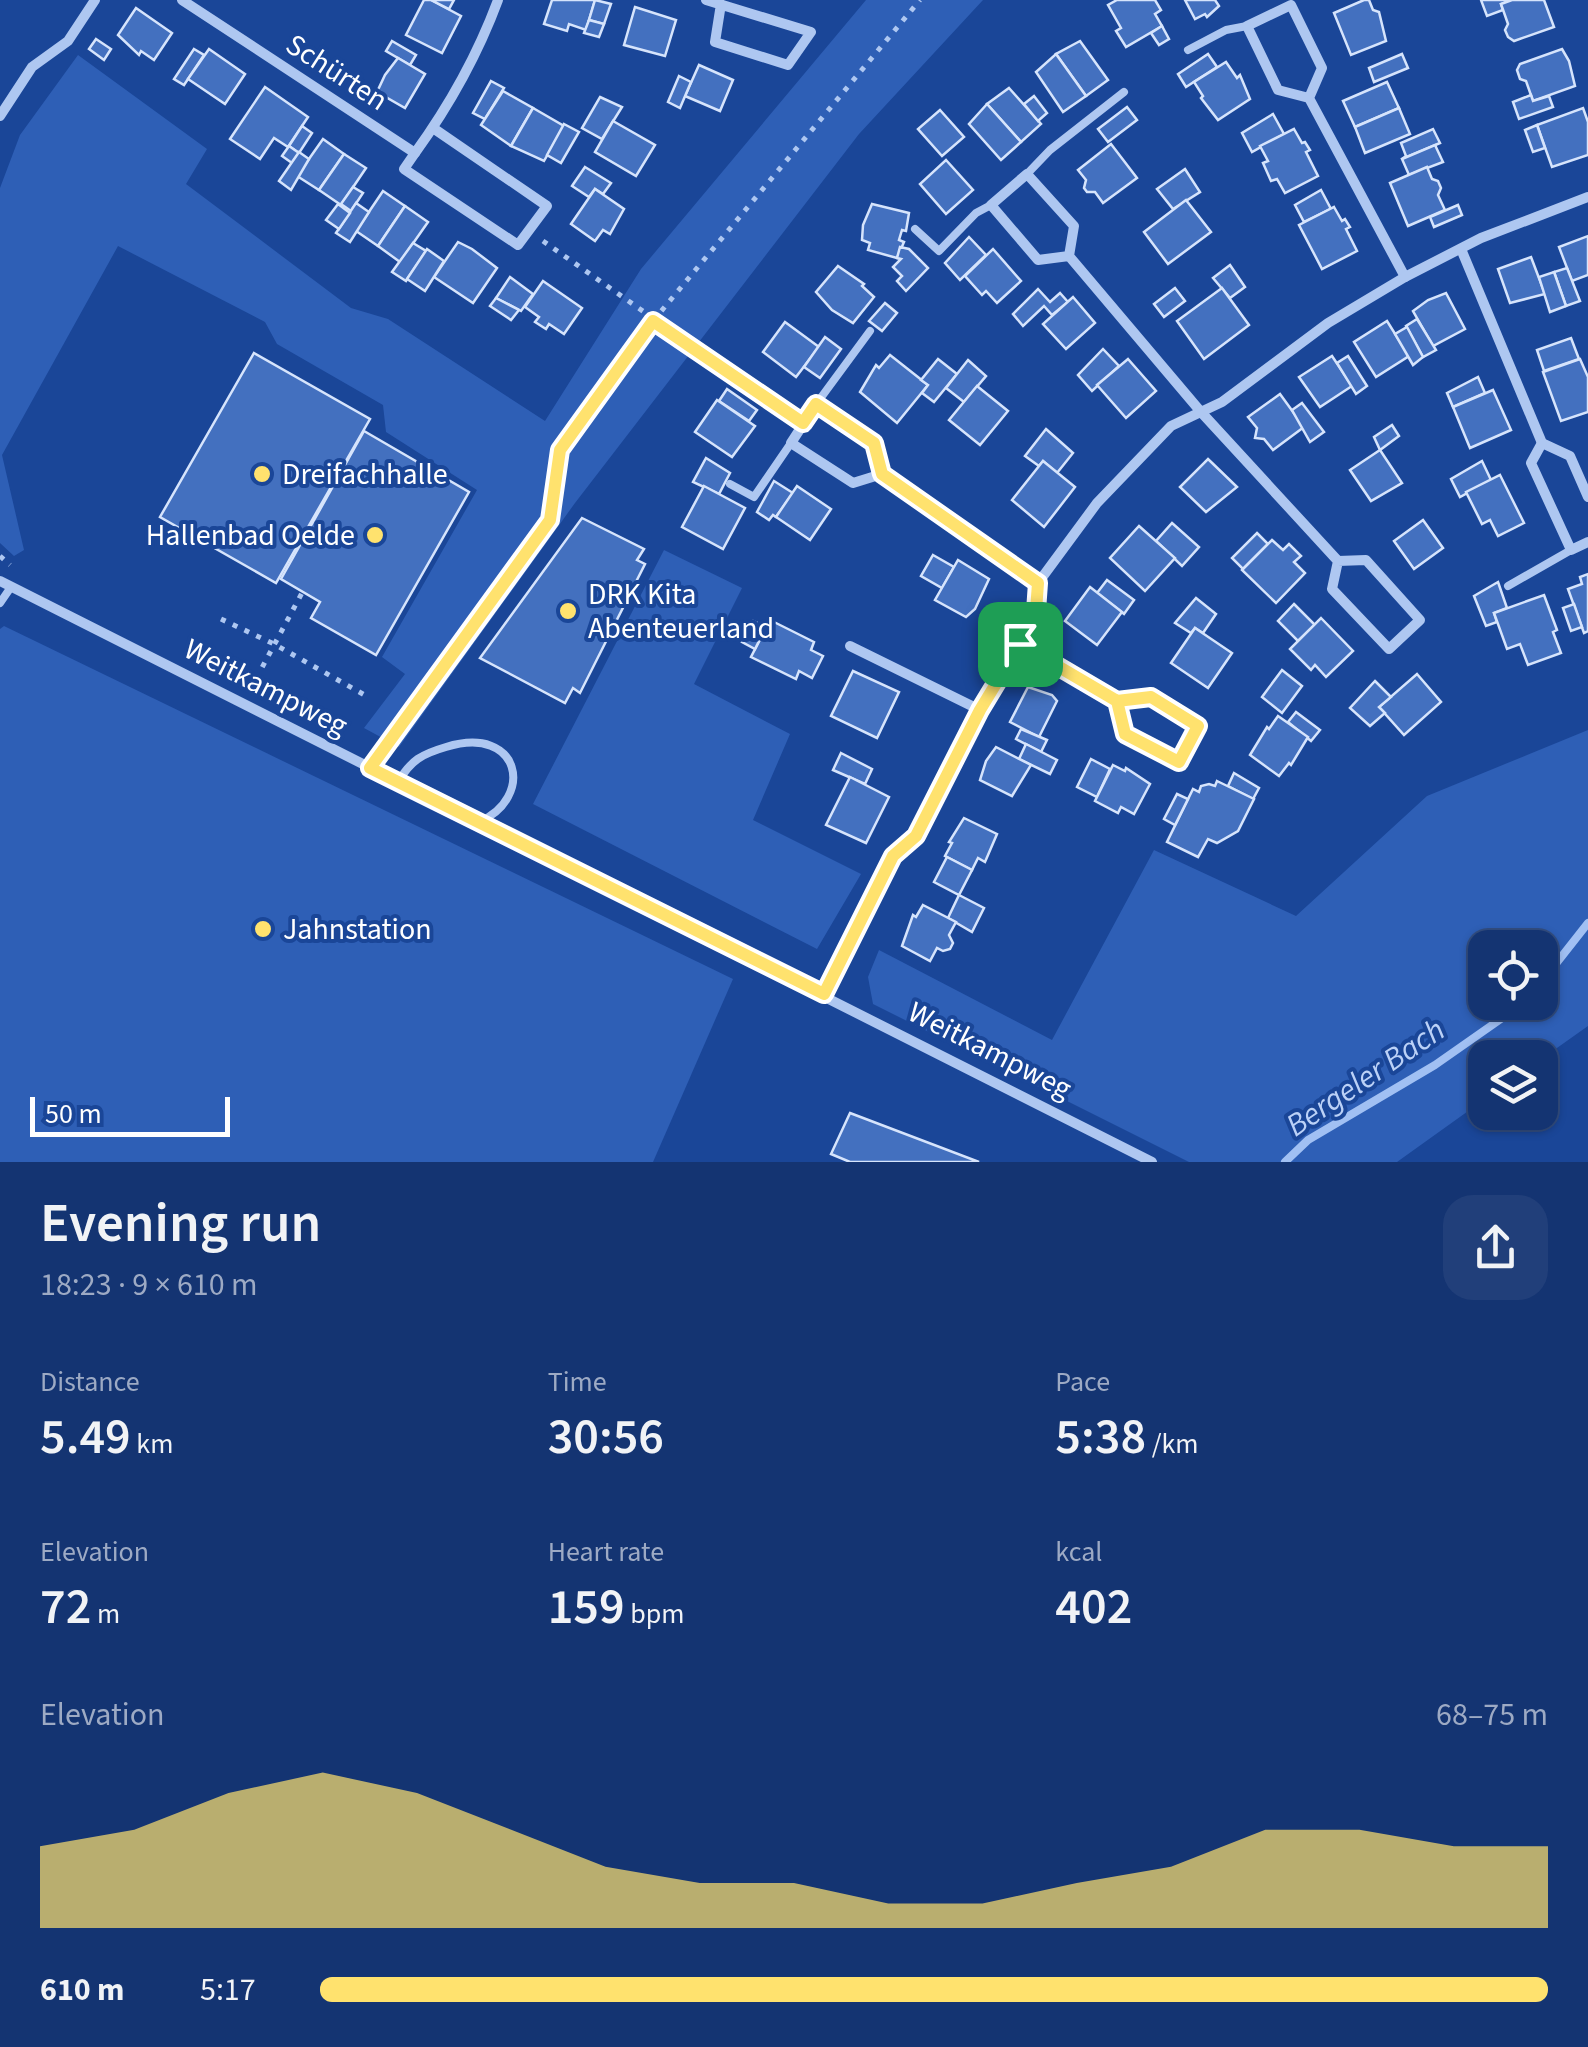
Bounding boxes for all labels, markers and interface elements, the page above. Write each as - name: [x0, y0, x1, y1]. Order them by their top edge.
- street label: Schürten: [277, 23, 396, 121]
- place label: Dreifachhalle: [282, 453, 448, 496]
- marker: Dreifachhalle: [251, 463, 273, 485]
- place label: Hallenbad Oelde: [146, 514, 355, 557]
- marker: Hallenbad Oelde: [364, 524, 386, 546]
- place label: DRK Kita Abenteuerland: [588, 573, 774, 650]
- marker: DRK Kita Abenteuerland: [557, 600, 579, 622]
- pin: [978, 602, 1063, 687]
- icon: arrive: [993, 617, 1048, 672]
- street label: Weitkampweg: [177, 628, 355, 747]
- place label: Jahnstation: [283, 908, 432, 951]
- marker: Jahnstation: [252, 918, 274, 940]
- map controls: [1468, 930, 1558, 1130]
- button: locate: [1468, 930, 1558, 1020]
- street label: Weitkampweg: [901, 991, 1079, 1110]
- water label: Bergeler Bach: [1277, 1008, 1454, 1148]
- button: layers: [1468, 1040, 1558, 1130]
- scale bar: [30, 1092, 230, 1136]
- text: 50 m: [45, 1094, 102, 1134]
- text: Evening run: [40, 1185, 321, 1263]
- button: share: [1443, 1195, 1548, 1300]
- text: 18:23 · 9 × 610 m: [40, 1262, 258, 1308]
- text: Distance: [40, 1362, 140, 1402]
- text: Time: [548, 1362, 607, 1402]
- text: Pace: [1055, 1362, 1110, 1402]
- text: 5.49: [40, 1402, 131, 1473]
- text: 30:56: [548, 1402, 664, 1473]
- text: 5:38: [1055, 1402, 1146, 1473]
- text: km: [131, 1424, 173, 1464]
- text: /km: [1146, 1424, 1199, 1464]
- text: Elevation: [40, 1532, 149, 1572]
- text: Heart rate: [548, 1532, 664, 1572]
- text: kcal: [1055, 1532, 1102, 1572]
- text: 72: [40, 1572, 91, 1643]
- text: 159: [548, 1572, 625, 1643]
- text: 402: [1055, 1572, 1132, 1643]
- text: m: [91, 1594, 120, 1634]
- text: bpm: [625, 1594, 684, 1634]
- text: Elevation: [40, 1692, 165, 1738]
- text: 68–75 m: [1436, 1692, 1548, 1738]
- text: 610 m: [40, 1967, 125, 2013]
- text: 5:17: [200, 1967, 256, 2013]

